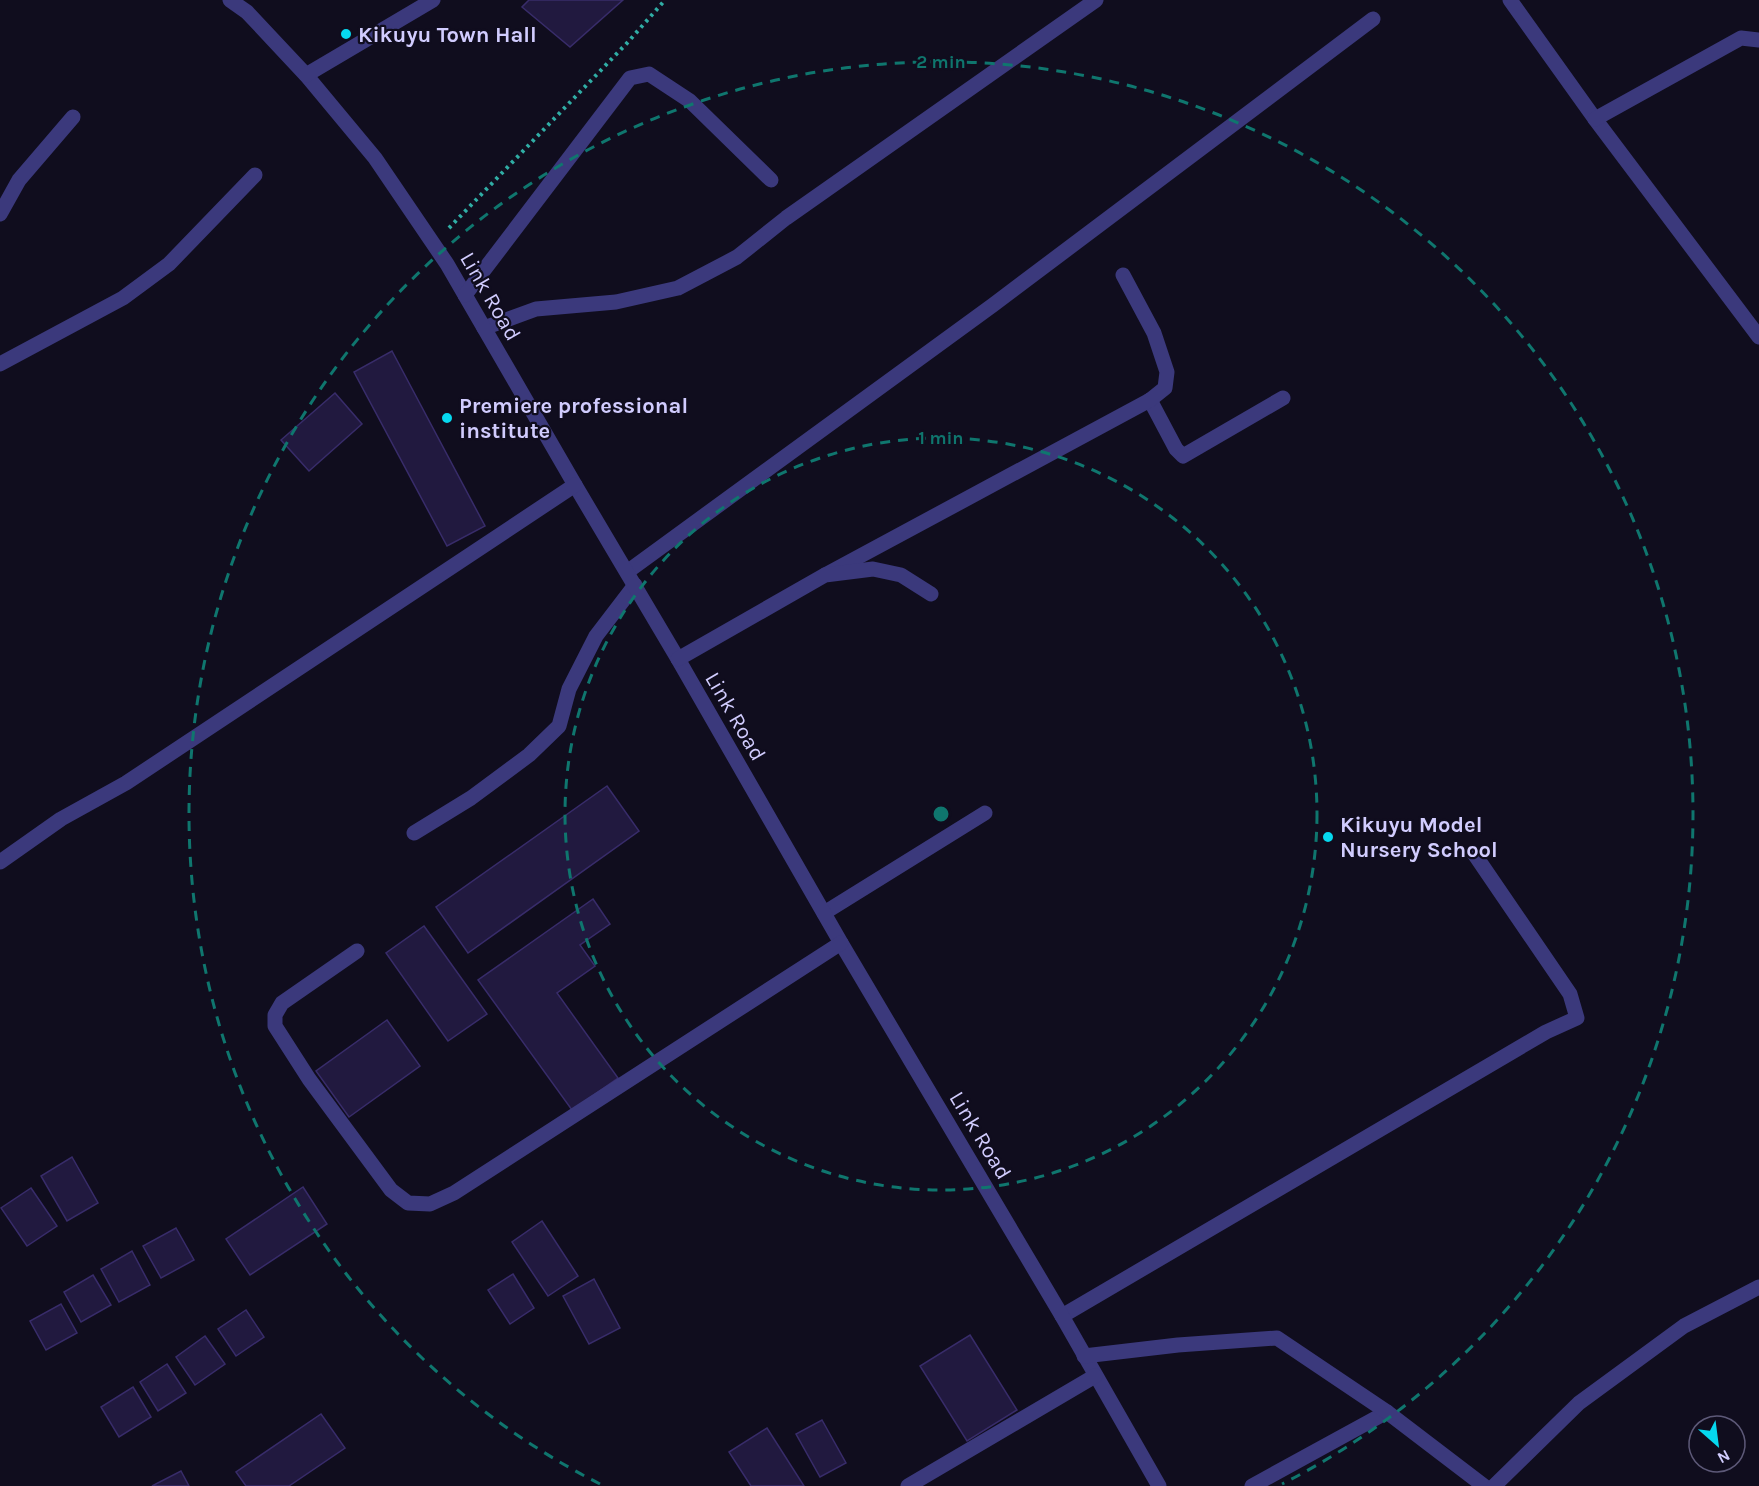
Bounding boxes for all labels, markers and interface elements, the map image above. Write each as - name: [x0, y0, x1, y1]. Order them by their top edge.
- place label: Kikuyu Town Hall: [358, 22, 537, 48]
- marker: Kikuyu Town Hall: [339, 27, 353, 41]
- text: 2 min: [916, 51, 966, 73]
- street label: Link Road: [454, 247, 526, 346]
- place label: Premiere professional institute: [459, 393, 688, 444]
- marker: Premiere professional institute: [440, 411, 454, 425]
- text: 1 min: [918, 427, 964, 449]
- street label: Link Road: [699, 667, 771, 766]
- centre of rings: [931, 804, 951, 824]
- place label: Kikuyu Model Nursery School: [1340, 812, 1498, 863]
- marker: Kikuyu Model Nursery School: [1321, 830, 1335, 844]
- street label: Link Road: [944, 1087, 1017, 1184]
- north arrow: [1687, 1414, 1747, 1474]
- text: N: [1714, 1446, 1733, 1468]

